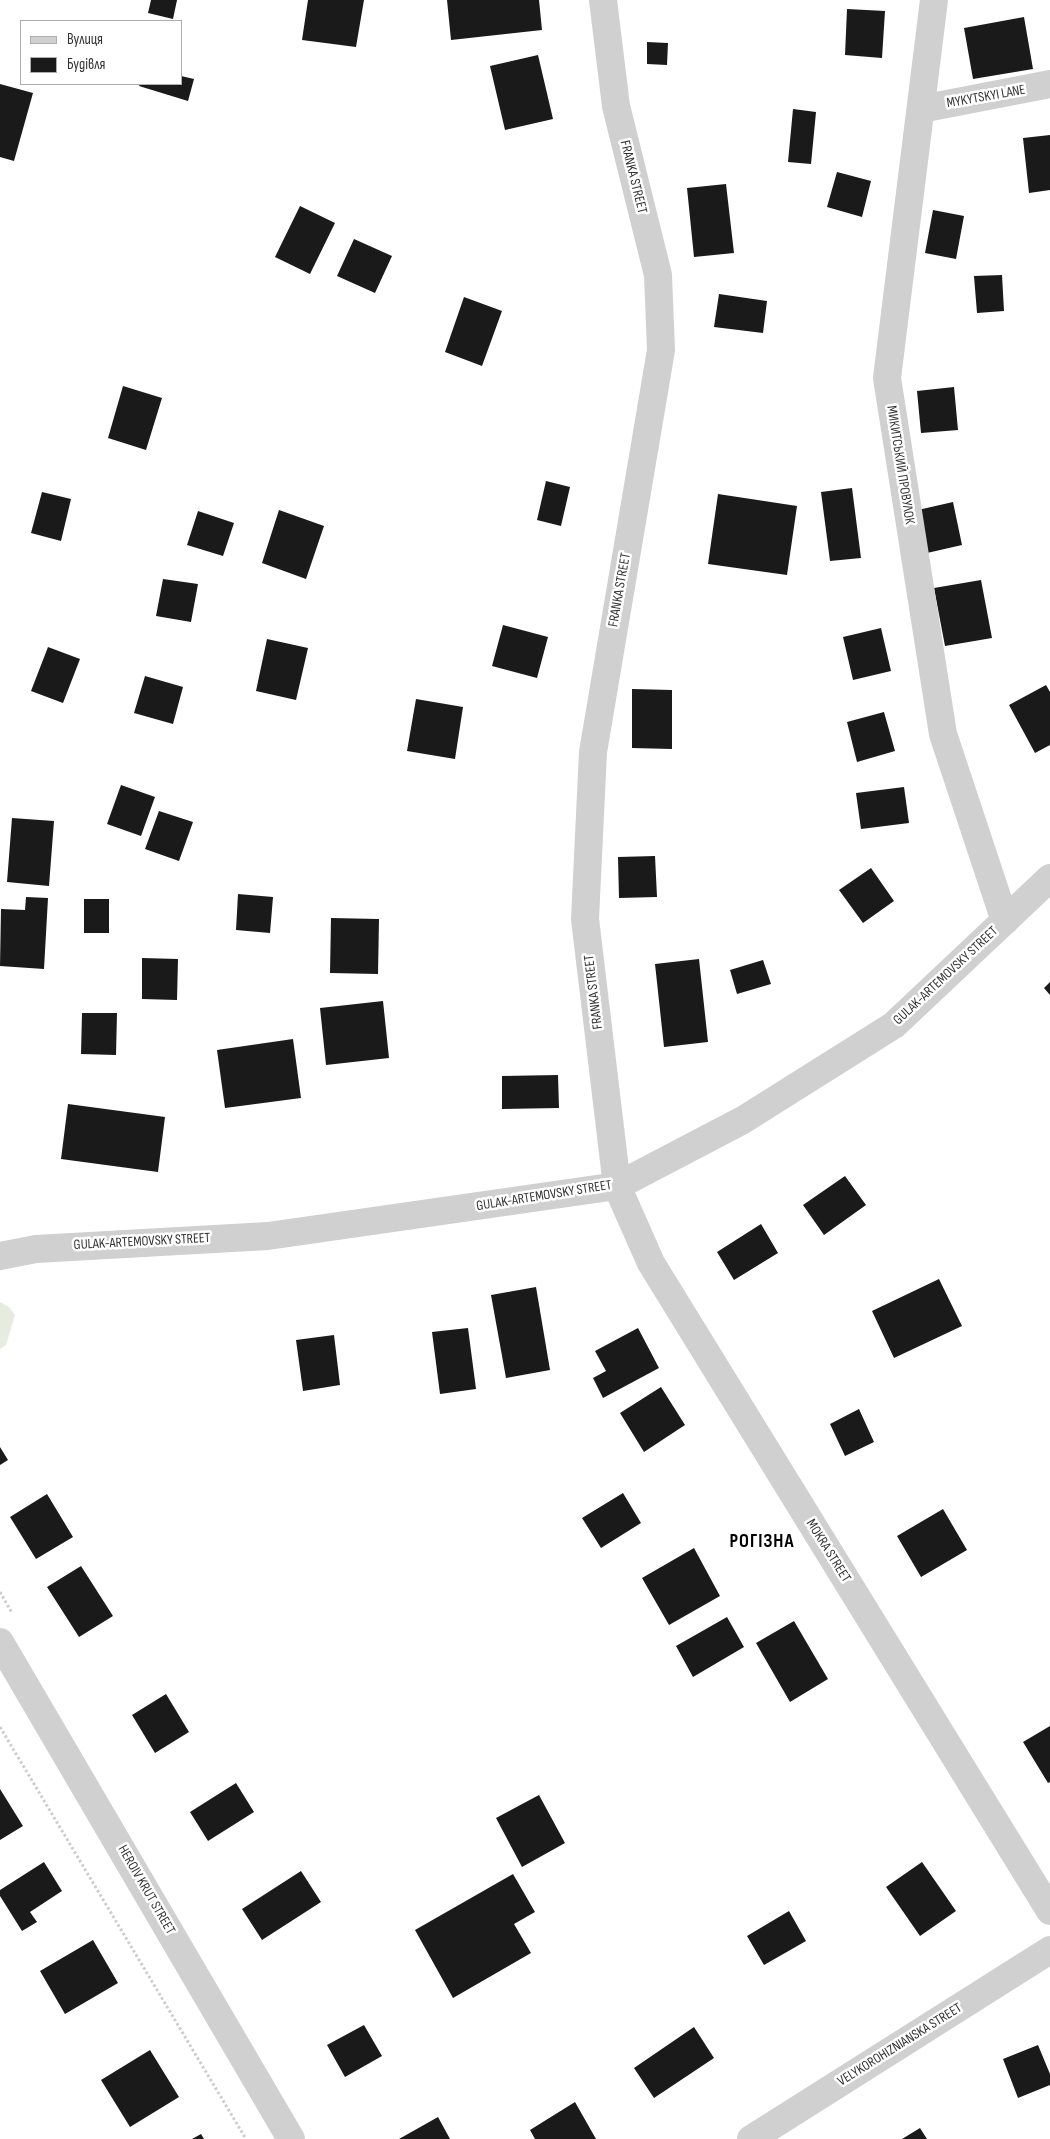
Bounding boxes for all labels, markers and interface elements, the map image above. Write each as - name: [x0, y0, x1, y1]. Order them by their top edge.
- legend: [20, 20, 182, 85]
- text: Вулиця: [67, 30, 103, 49]
- text: Будівля: [67, 55, 105, 74]
- street label: MYKYTSKYI LANE: [945, 82, 1027, 112]
- street label: FRANKA STREET: [616, 139, 650, 215]
- street label: МИКИТСЬКИЙ ПРОВУЛОК: [882, 404, 918, 526]
- street label: FRANKA STREET: [605, 552, 635, 628]
- street label: GULAK-ARTEMOVSKY STREET: [890, 923, 1002, 1029]
- street label: FRANKA STREET: [581, 954, 607, 1030]
- street label: GULAK-ARTEMOVSKY STREET: [475, 1177, 613, 1215]
- street label: GULAK-ARTEMOVSKY STREET: [73, 1230, 211, 1254]
- street label: MOKRA STREET: [802, 1516, 854, 1586]
- district label: РОГІЗНА: [729, 1531, 795, 1553]
- street label: HEROIV KRUT STREET: [114, 1842, 178, 1938]
- street label: VELYKOROHIZNIANSKA STREET: [835, 2000, 965, 2090]

